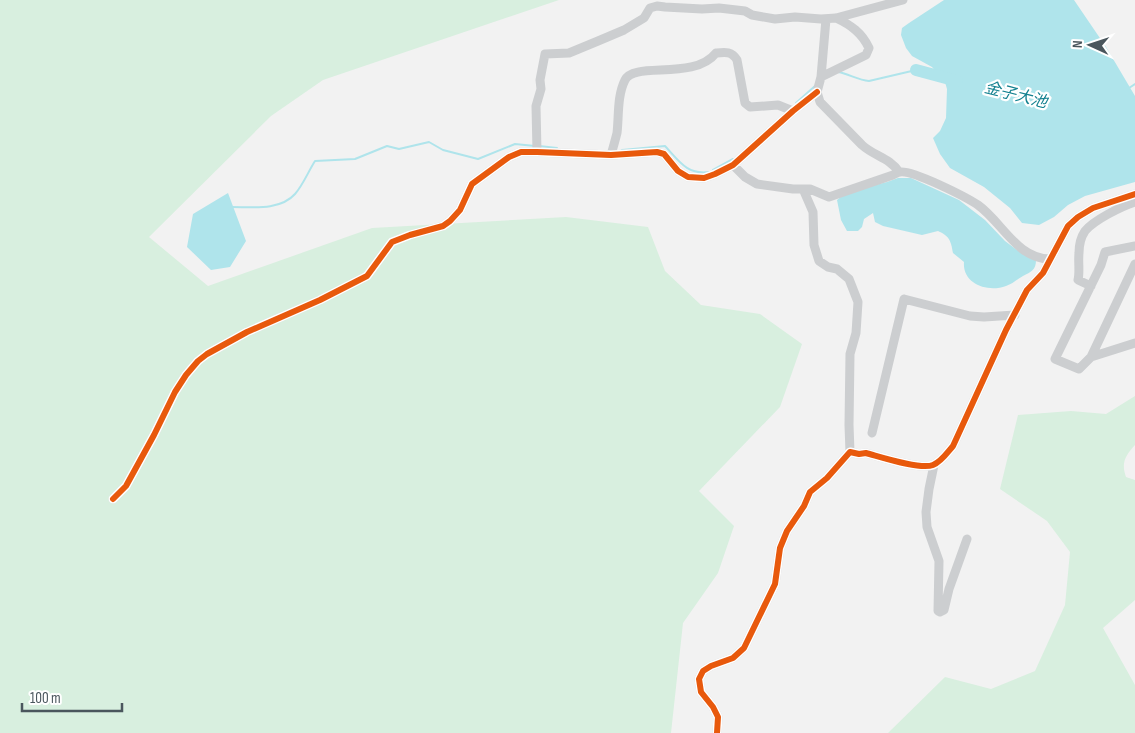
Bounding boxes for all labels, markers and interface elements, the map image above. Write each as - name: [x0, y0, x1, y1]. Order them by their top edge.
- north arrow: [1065, 20, 1115, 70]
- text: N: [1069, 40, 1086, 49]
- water label: 金子大池: [982, 78, 1051, 113]
- scale bar: [22, 680, 122, 712]
- text: 100 m: [30, 689, 61, 708]

